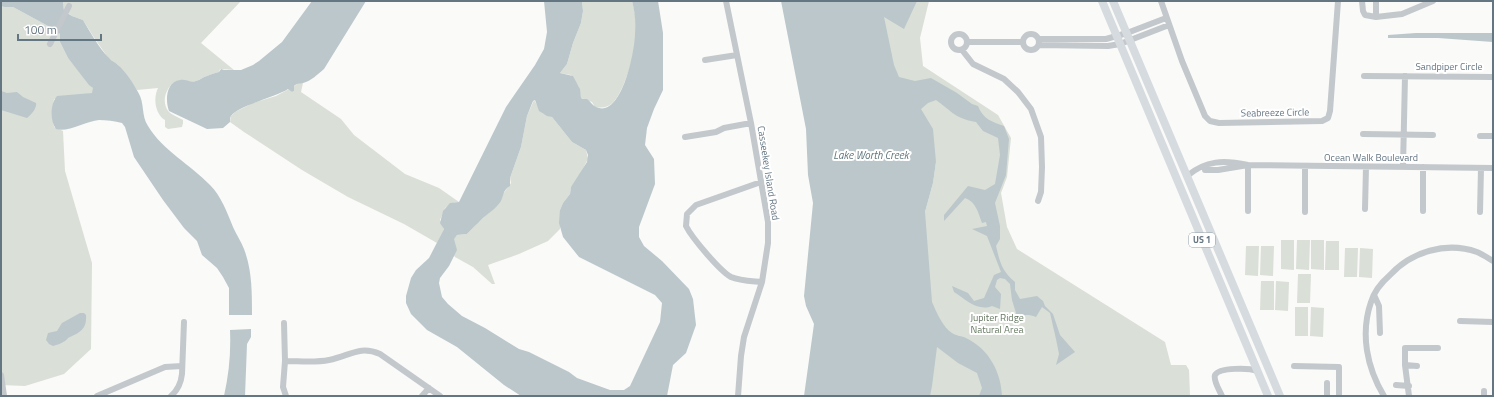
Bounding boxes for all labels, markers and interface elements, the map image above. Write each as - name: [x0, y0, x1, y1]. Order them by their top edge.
- scale bar: [18, 16, 101, 42]
- text: 100 m: [24, 20, 57, 39]
- street label: Sandpiper Circle: [1415, 59, 1483, 74]
- street label: Seabreeze Circle: [1241, 104, 1309, 121]
- street label: Casseekey Island Road: [754, 125, 783, 221]
- water label: Lake Worth Creek: [833, 147, 910, 163]
- street label: Ocean Walk Boulevard: [1324, 150, 1418, 165]
- road number: US 1: [1189, 233, 1215, 247]
- park label: Jupiter Ridge Natural Area: [970, 310, 1024, 337]

